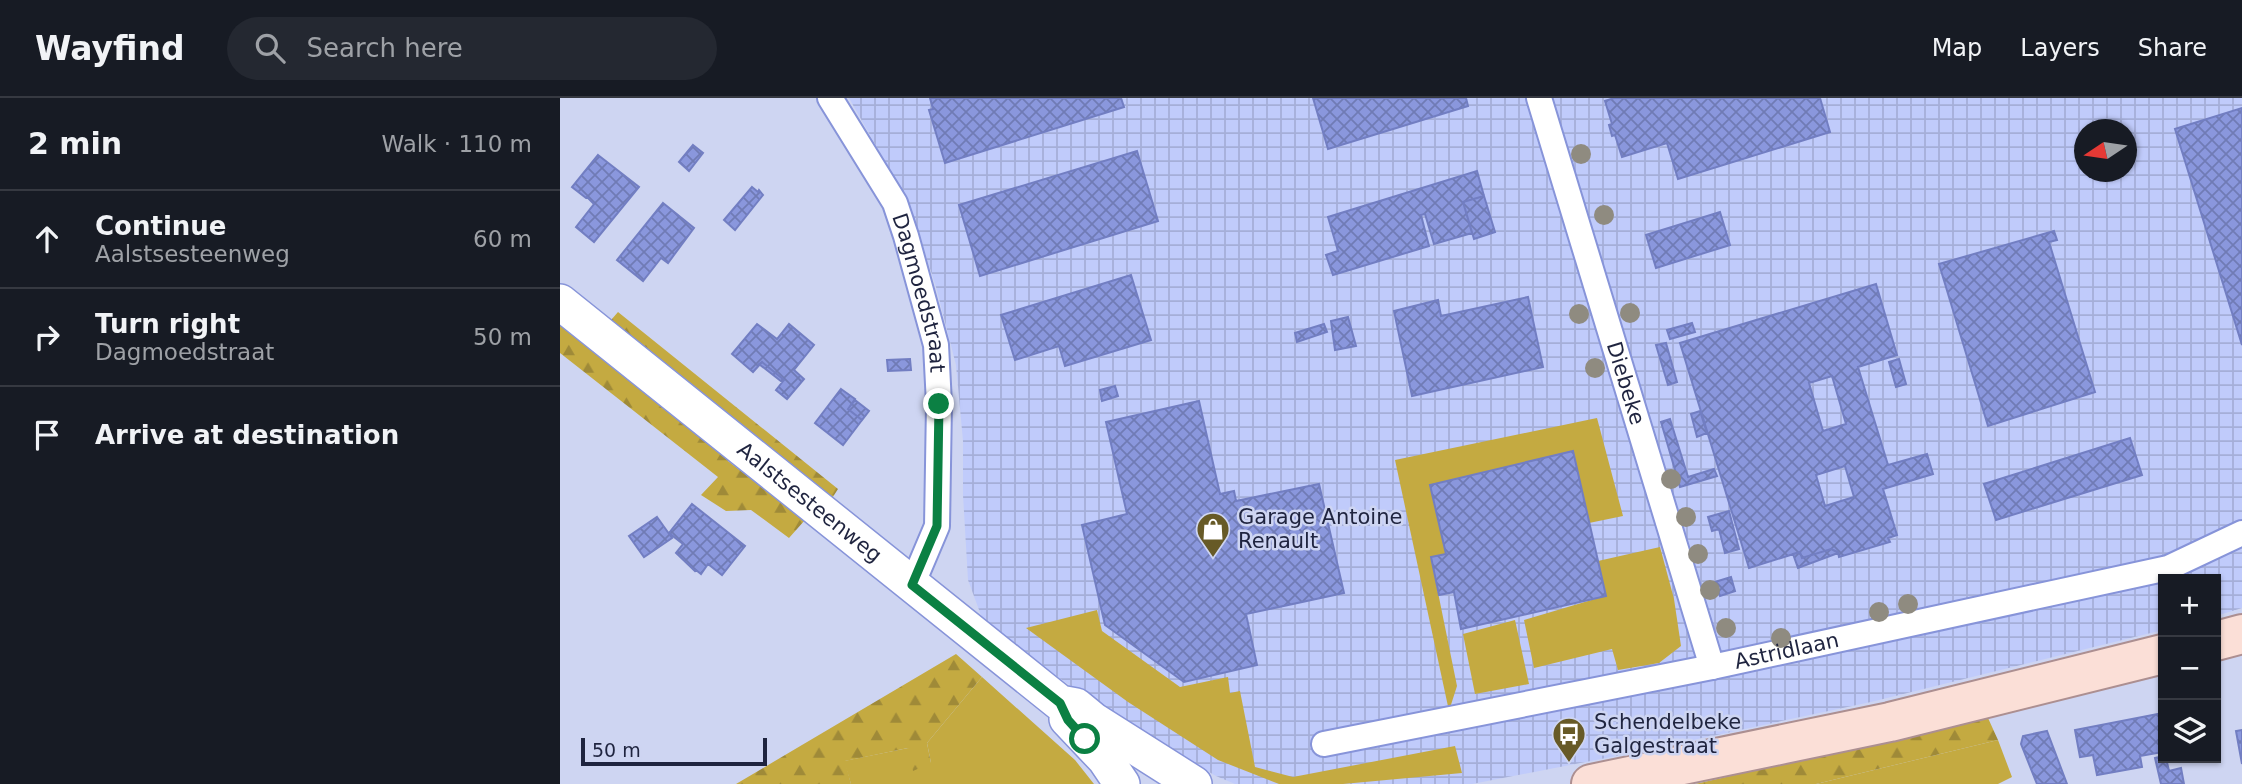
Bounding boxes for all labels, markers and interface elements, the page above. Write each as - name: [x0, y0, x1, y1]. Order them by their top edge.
- search box: [227, 17, 717, 80]
- text: Wayfind: [35, 29, 185, 68]
- icon: search: [251, 29, 289, 67]
- text: Search here: [307, 33, 463, 63]
- text: Map: [1932, 34, 1982, 62]
- text: Layers: [2020, 34, 2100, 62]
- text: Share: [2138, 34, 2207, 62]
- north arrow: [2074, 119, 2137, 182]
- text: 2 min: [28, 126, 122, 161]
- text: Walk · 110 m: [381, 131, 532, 157]
- street label: Dagmoedstraat: [887, 210, 949, 373]
- text: Continue: [95, 211, 226, 241]
- icon: ahead: [28, 220, 66, 258]
- text: 60 m: [473, 226, 532, 252]
- text: Aalstsesteenweg: [95, 241, 290, 267]
- text: Turn right: [95, 309, 240, 339]
- icon: right: [28, 318, 66, 356]
- text: 50 m: [473, 324, 532, 350]
- text: Dagmoedstraat: [95, 339, 274, 365]
- street label: Diebeke: [1602, 339, 1650, 428]
- route end: [923, 388, 954, 419]
- icon: arrive: [28, 416, 66, 454]
- text: Arrive at destination: [95, 420, 399, 450]
- street label: Aalstsesteenweg: [733, 437, 887, 567]
- place label: Garage Antoine Renault: [1238, 505, 1402, 553]
- shop icon: Garage Antoine Renault: [1194, 510, 1232, 559]
- map controls: [2158, 574, 2221, 763]
- button: +: [2158, 574, 2221, 637]
- street label: Astridlaan: [1732, 628, 1841, 674]
- button: −: [2158, 637, 2221, 700]
- button: layers: [2158, 700, 2221, 763]
- place label: Schendelbeke Galgestraat: [1594, 710, 1741, 758]
- bus stop icon: Schendelbeke Galgestraat: [1550, 715, 1588, 764]
- route start: [1069, 723, 1100, 754]
- scale bar: [581, 735, 766, 767]
- text: 50 m: [592, 739, 641, 761]

